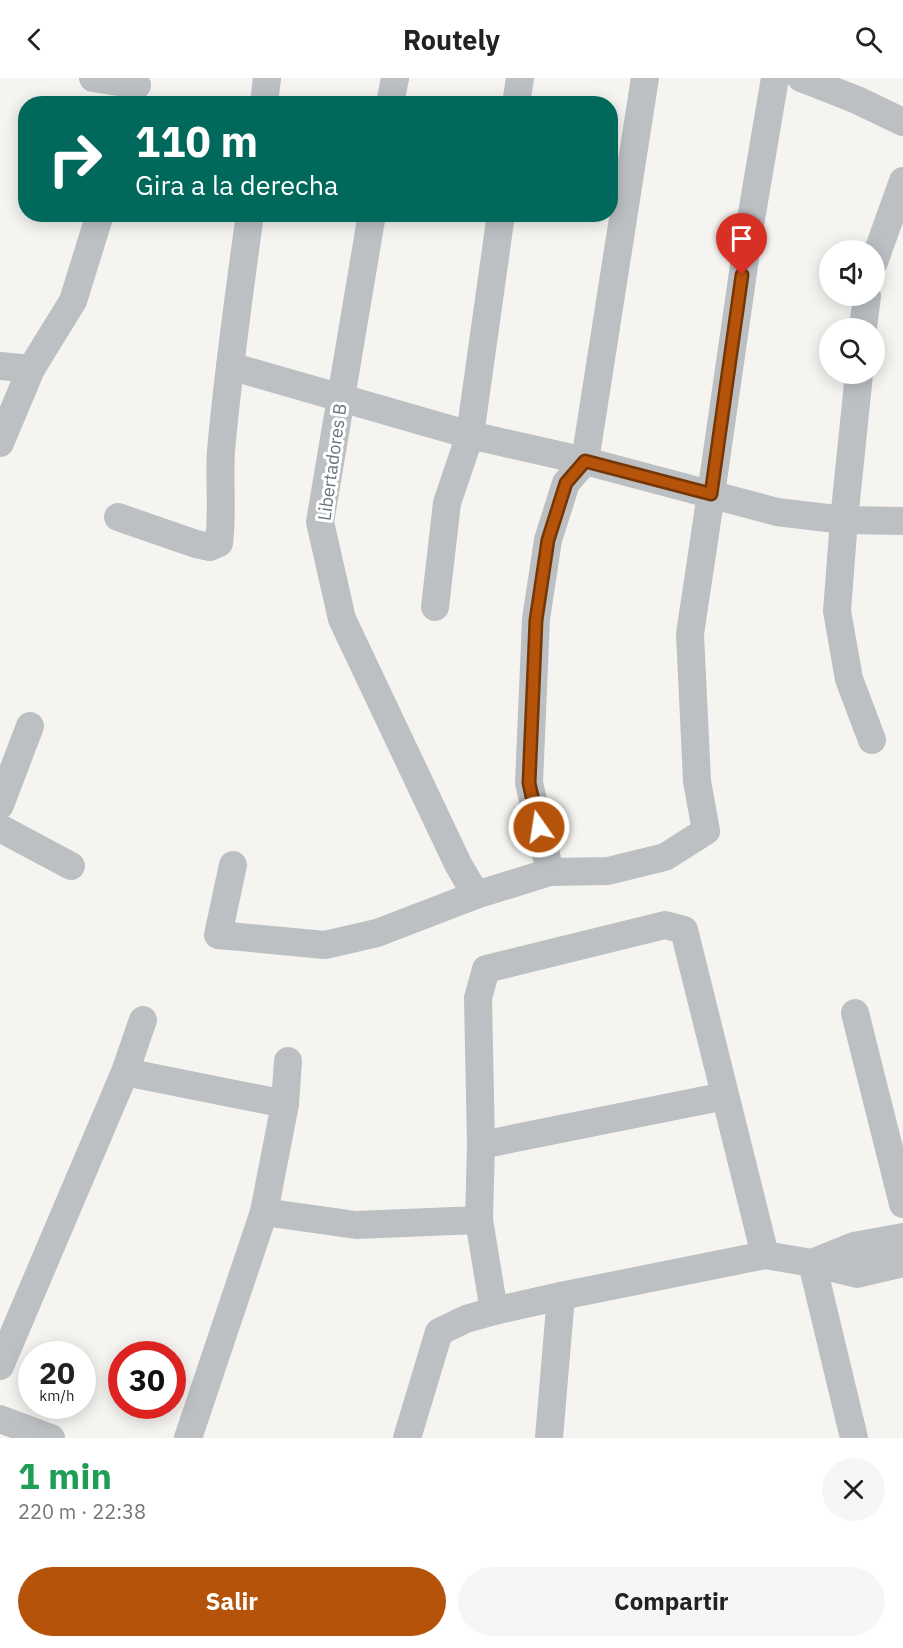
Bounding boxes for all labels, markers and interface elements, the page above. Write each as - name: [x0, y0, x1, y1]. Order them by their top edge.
- text: Routely: [403, 22, 500, 57]
- icon: back: [18, 23, 51, 56]
- icon: search: [852, 23, 885, 56]
- text: 110 m: [135, 114, 258, 169]
- icon: right: [36, 120, 114, 198]
- text: Gira a la derecha: [135, 167, 338, 202]
- pin: [716, 213, 767, 275]
- icon: arrive: [725, 222, 758, 255]
- map controls: [819, 240, 885, 384]
- button: sound: [819, 240, 885, 306]
- button: search: [819, 318, 885, 384]
- street label: Libertadores B: [312, 402, 352, 522]
- position arrow: [507, 795, 571, 859]
- speed limit sign: 30: [108, 1341, 186, 1419]
- text: 20: [39, 1353, 75, 1392]
- text: km/h: [39, 1386, 75, 1405]
- text: 1 min: [18, 1452, 112, 1499]
- button: close: [822, 1458, 885, 1521]
- text: 220 m · 22:38: [18, 1498, 146, 1525]
- button: Salir: [18, 1567, 446, 1636]
- button: Compartir: [458, 1567, 885, 1636]

